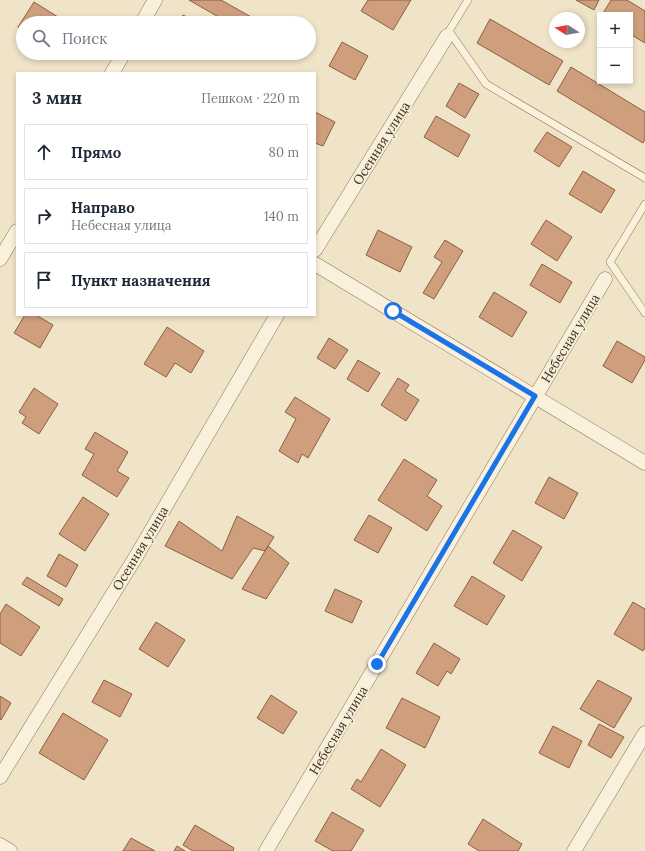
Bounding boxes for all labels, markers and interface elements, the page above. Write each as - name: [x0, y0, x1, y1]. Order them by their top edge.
- north arrow: [549, 12, 585, 48]
- map controls: [597, 12, 633, 84]
- button: +: [597, 12, 633, 48]
- search box: [16, 16, 316, 60]
- icon: search: [30, 27, 52, 49]
- text: Поиск: [62, 29, 107, 48]
- button: −: [597, 48, 633, 84]
- text: 3 мин: [32, 87, 82, 109]
- text: Пешком · 220 m: [201, 90, 300, 107]
- street label: Осенняя улица: [349, 98, 414, 188]
- icon: ahead: [33, 141, 55, 163]
- text: Прямо: [71, 143, 121, 162]
- text: 80 m: [269, 144, 299, 161]
- text: Направо: [71, 198, 135, 217]
- icon: right: [33, 205, 55, 227]
- text: 140 m: [264, 208, 299, 225]
- text: Небесная улица: [71, 217, 172, 234]
- icon: arrive: [33, 269, 55, 291]
- text: Пункт назначения: [71, 271, 211, 290]
- street label: Небесная улица: [537, 291, 604, 386]
- route start: [384, 302, 402, 320]
- street label: Осенняя улица: [109, 503, 172, 593]
- route end: [368, 655, 386, 673]
- street label: Небесная улица: [305, 683, 372, 778]

